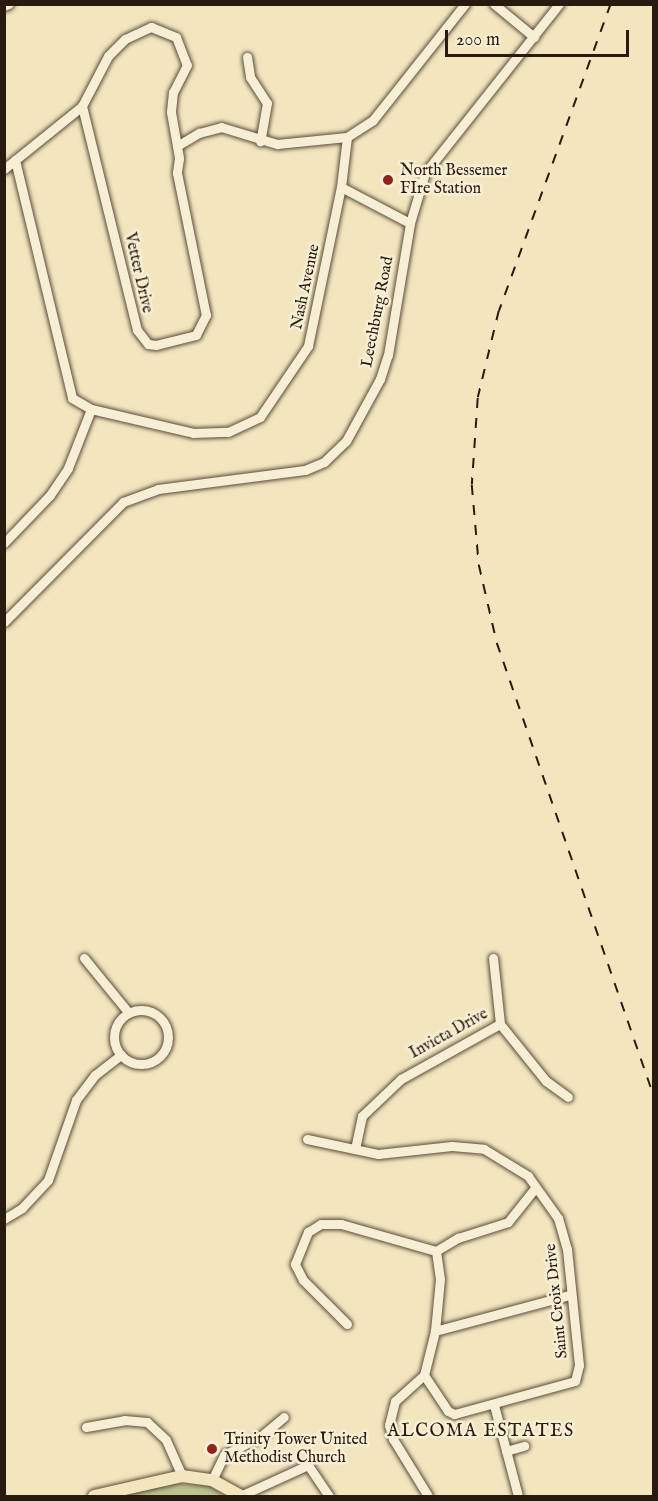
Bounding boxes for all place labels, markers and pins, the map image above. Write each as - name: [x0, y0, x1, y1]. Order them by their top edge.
- place label: North Bessemer FIre Station: [400, 161, 507, 199]
- marker: North Bessemer FIre Station: [381, 173, 395, 187]
- place label: Trinity Tower United Methodist Church: [224, 1430, 367, 1468]
- marker: Trinity Tower United Methodist Church: [205, 1442, 219, 1456]

